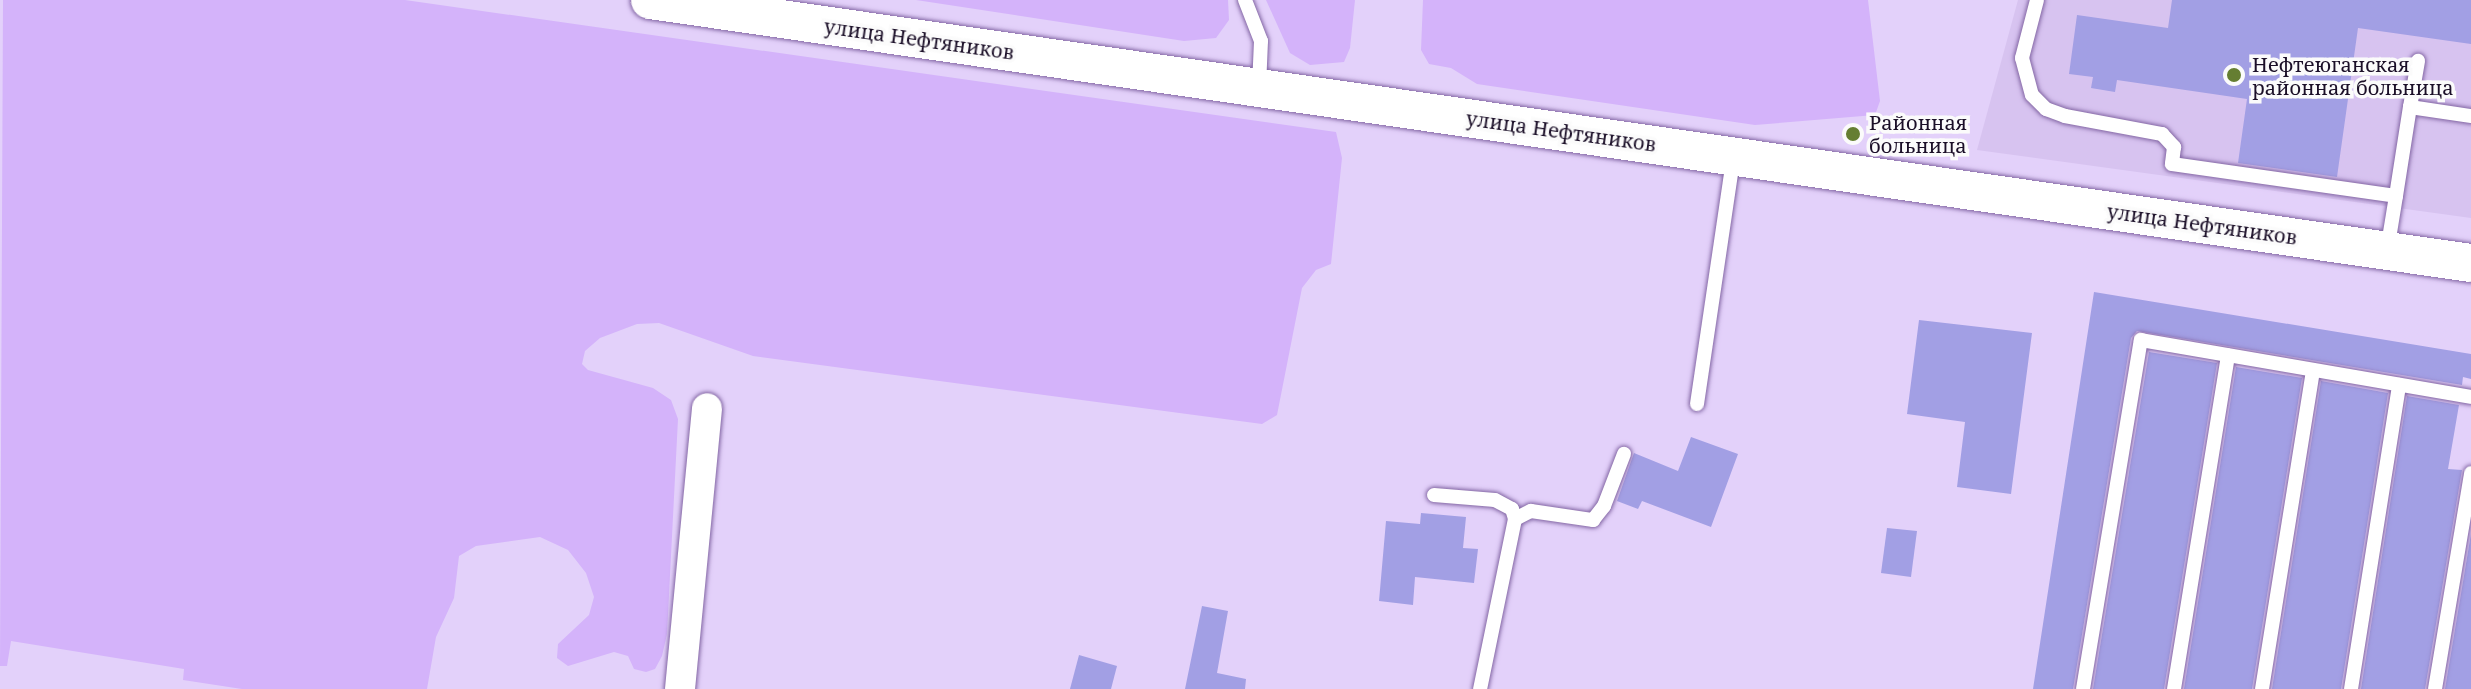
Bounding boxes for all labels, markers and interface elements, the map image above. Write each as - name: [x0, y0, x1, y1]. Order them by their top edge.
- street label: улица Нефтяников: [823, 14, 1015, 64]
- place label: Нефтеюганская районная больница: [2252, 52, 2454, 99]
- marker: Нефтеюганская районная больница: [2223, 64, 2245, 86]
- street label: улица Нефтяников: [1465, 106, 1657, 156]
- place label: Районная больница: [1869, 110, 1967, 157]
- marker: Районная больница: [1844, 125, 1862, 143]
- street label: улица Нефтяников: [2106, 199, 2298, 249]

